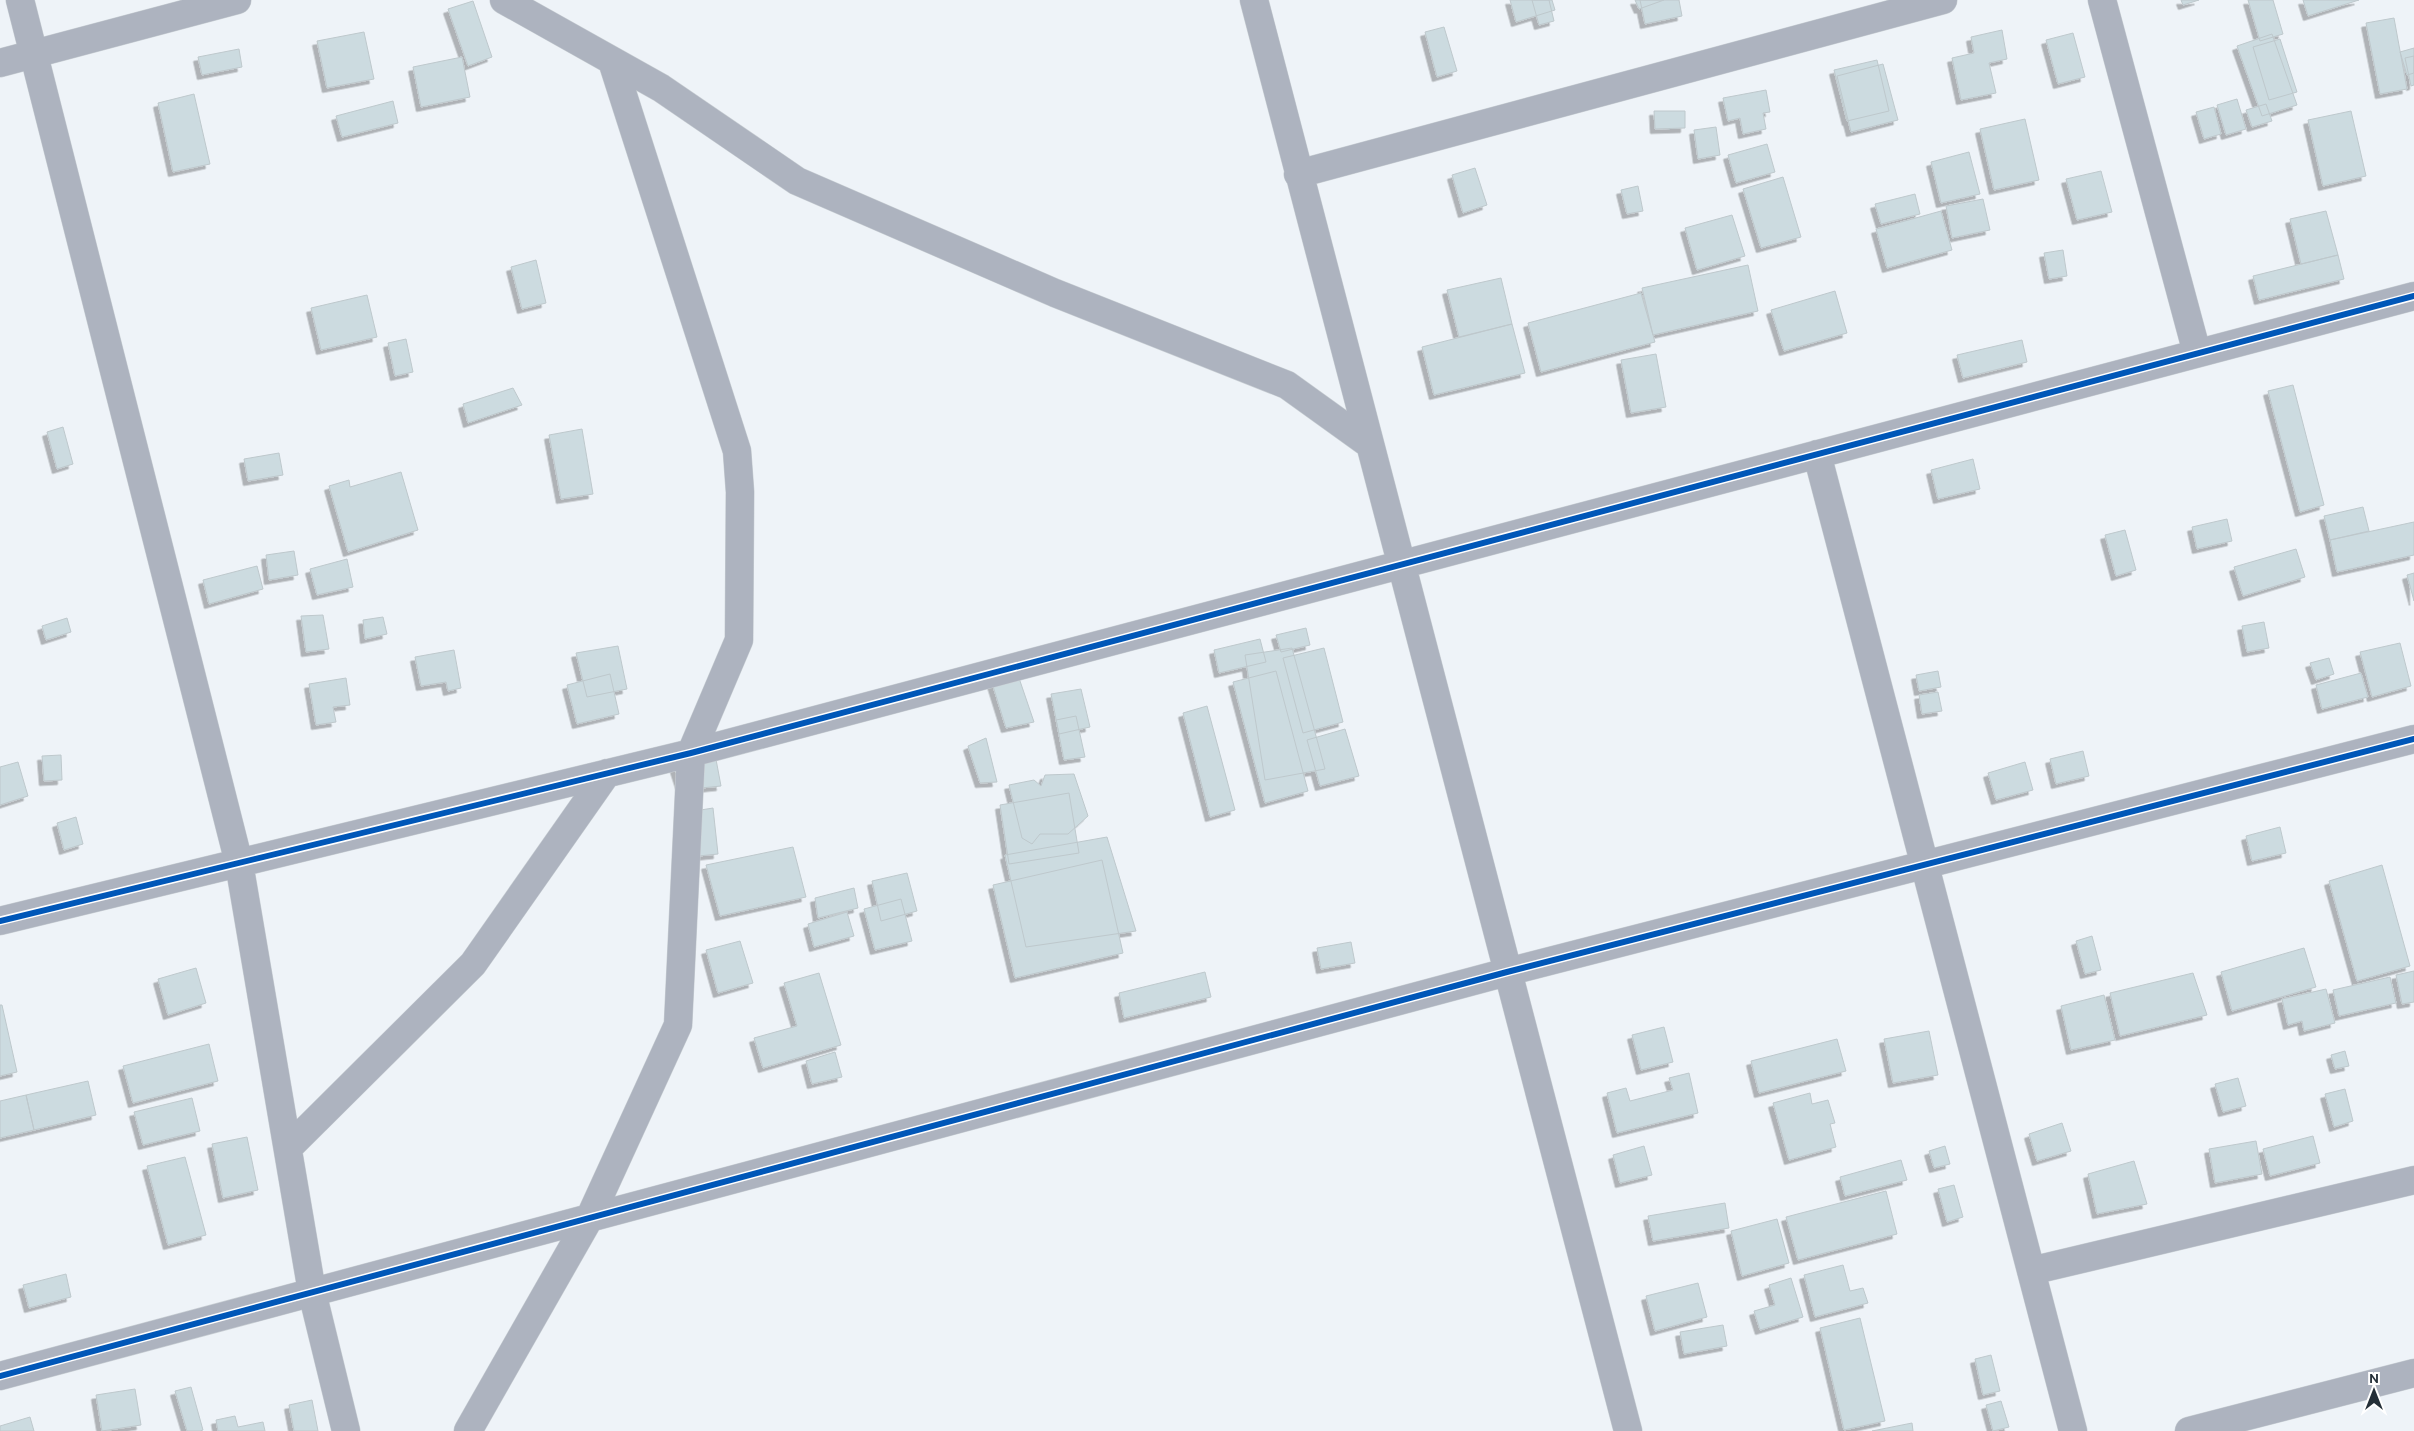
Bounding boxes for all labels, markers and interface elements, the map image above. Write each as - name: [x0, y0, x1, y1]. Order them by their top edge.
- north arrow: [2349, 1366, 2399, 1416]
- text: N: [2369, 1371, 2379, 1388]

